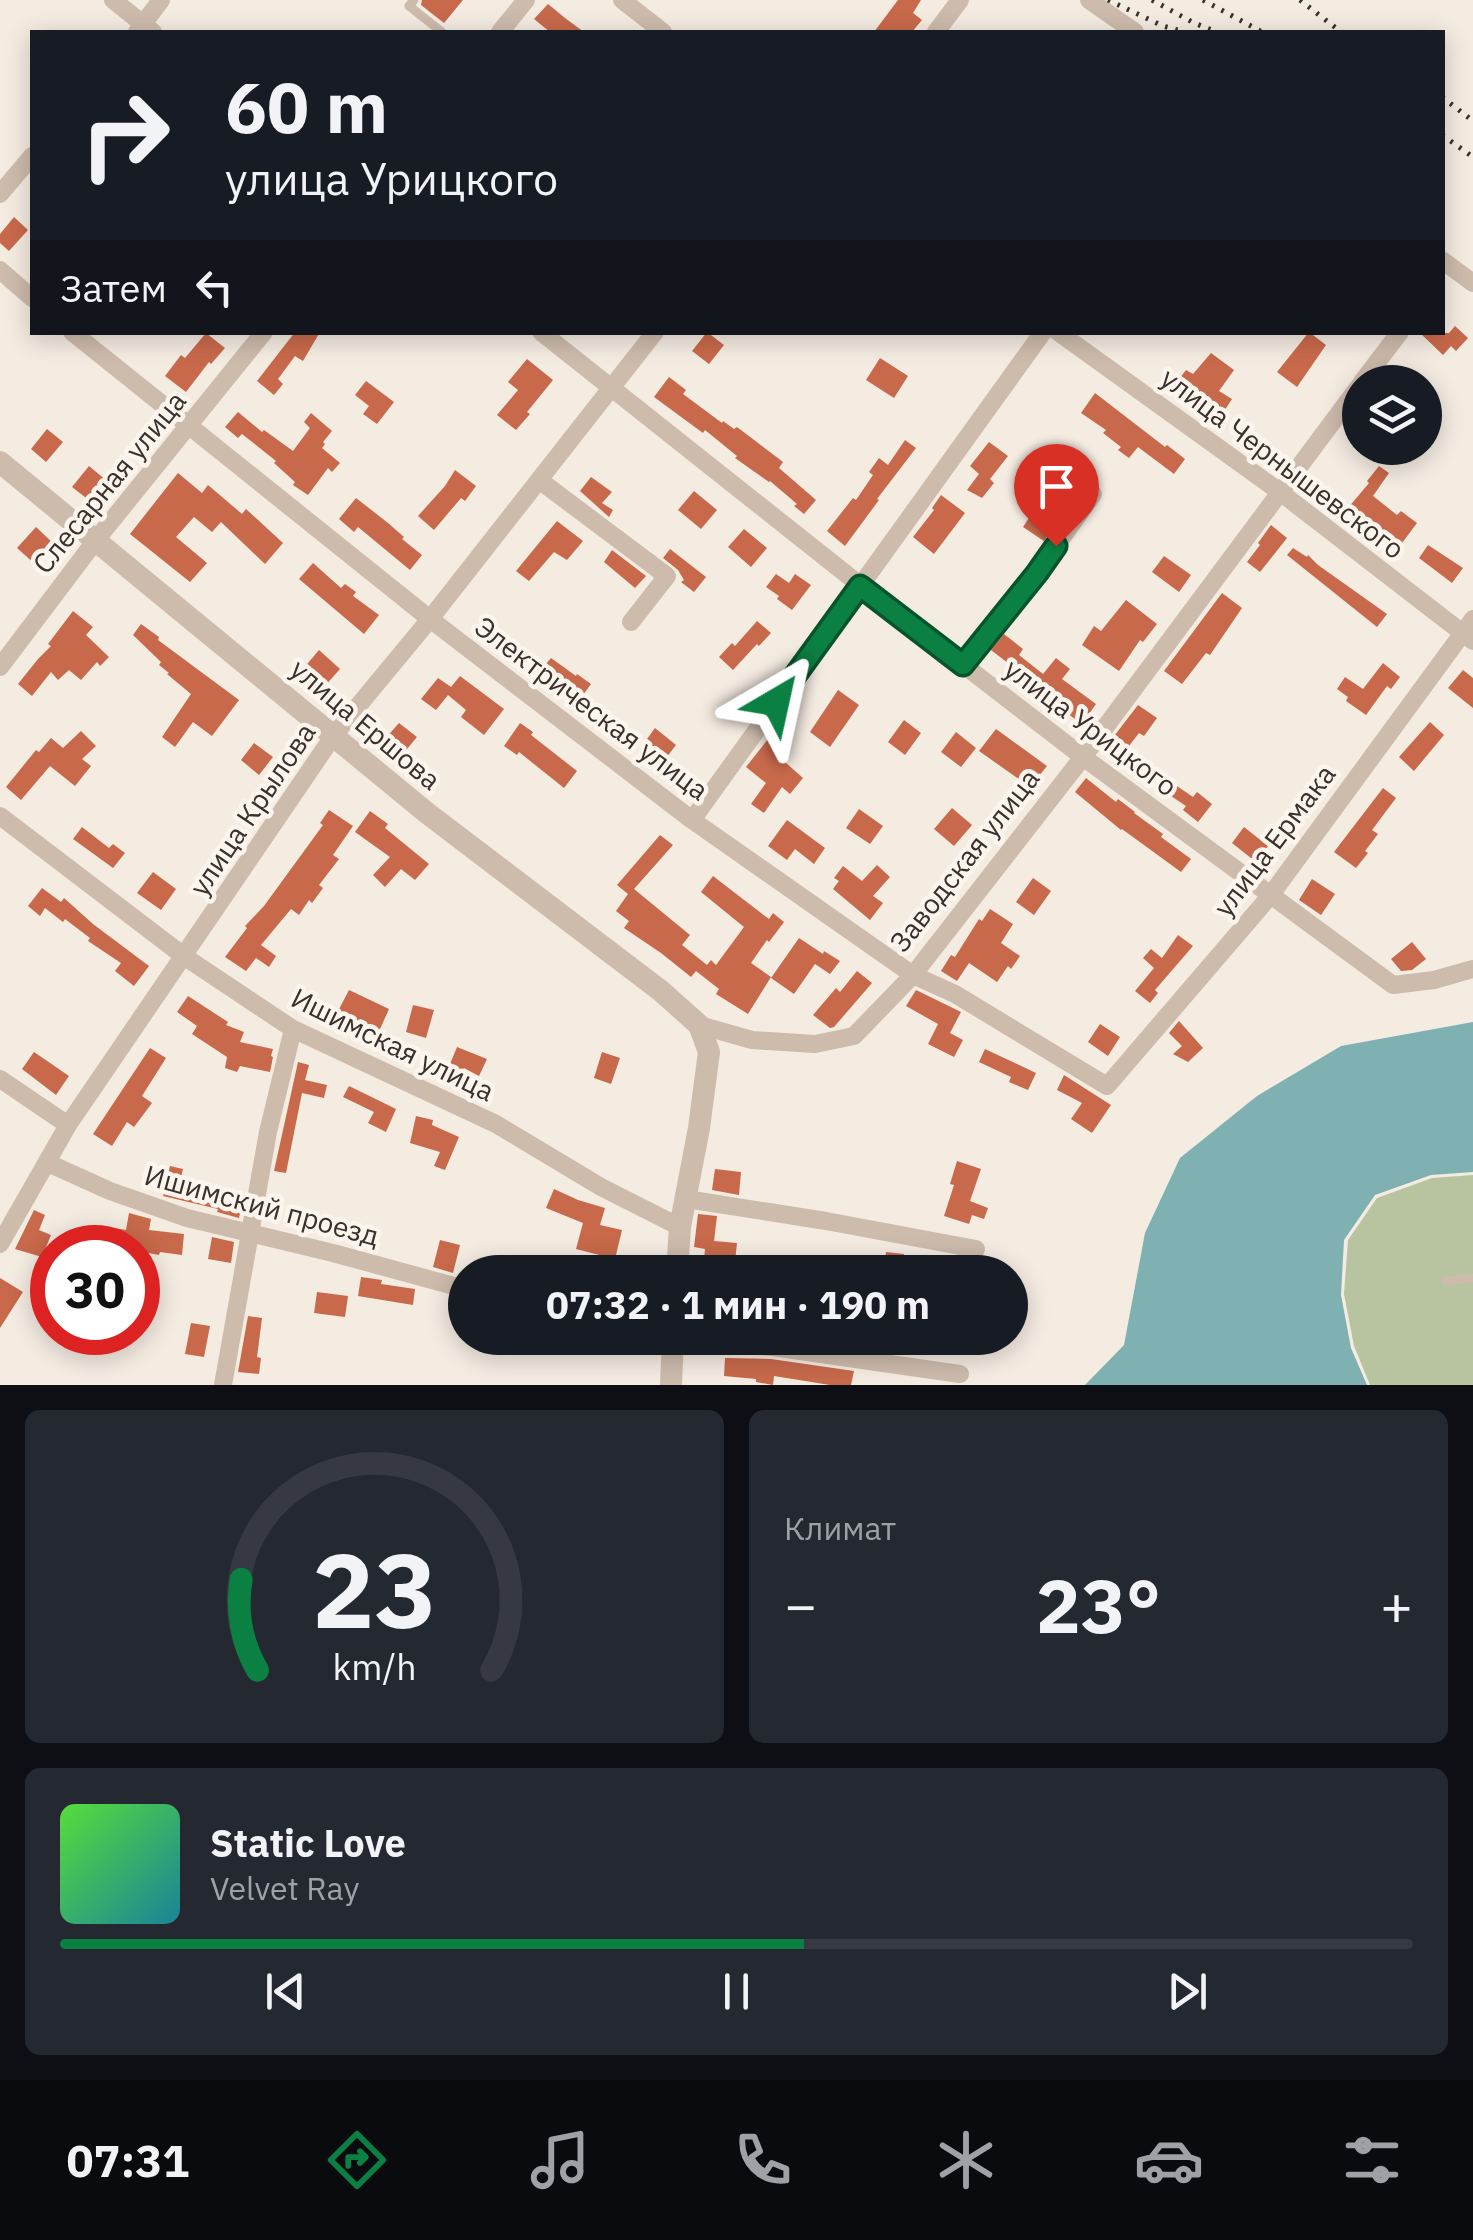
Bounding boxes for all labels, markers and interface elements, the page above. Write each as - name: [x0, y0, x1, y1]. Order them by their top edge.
- text: 60 m: [225, 61, 388, 152]
- icon: right: [60, 70, 190, 200]
- text: улица Урицкого: [225, 149, 558, 207]
- icon: left: [187, 260, 242, 315]
- text: Затем: [60, 263, 167, 312]
- street label: улица Чернышевского: [1154, 359, 1412, 567]
- map controls: [1342, 365, 1442, 465]
- button: layers: [1342, 365, 1442, 465]
- street label: Слесарная улица: [24, 383, 194, 581]
- pin: [1014, 444, 1099, 547]
- icon: arrive: [1029, 459, 1084, 514]
- street label: Электрическая улица: [468, 608, 716, 808]
- street label: улица Ершова: [283, 650, 449, 798]
- position arrow: [724, 650, 828, 754]
- street label: улица Урицкого: [997, 650, 1185, 804]
- street label: улица Крылова: [180, 715, 324, 903]
- street label: улица Ермака: [1205, 756, 1343, 924]
- street label: Заводская улица: [881, 761, 1047, 959]
- street label: Ишимская улица: [285, 979, 501, 1109]
- street label: Ишимский проезд: [141, 1156, 383, 1254]
- speed limit sign: 30: [30, 1225, 160, 1355]
- text: 07:32 · 1 мин · 190 m: [546, 1280, 930, 1329]
- text: Климат: [784, 1507, 896, 1549]
- text: 23: [312, 1521, 437, 1657]
- text: 23°: [1036, 1556, 1161, 1654]
- text: −: [784, 1569, 817, 1640]
- text: +: [1380, 1569, 1413, 1640]
- text: km/h: [332, 1643, 417, 1690]
- text: Static Love: [210, 1818, 406, 1867]
- text: Velvet Ray: [210, 1867, 359, 1909]
- icon: previous: [258, 1964, 313, 2019]
- icon: pause: [709, 1964, 764, 2019]
- icon: next: [1160, 1964, 1215, 2019]
- icon: directions: [322, 2125, 392, 2195]
- icon: music: [525, 2125, 595, 2195]
- icon: phone: [728, 2125, 798, 2195]
- icon: climate: [931, 2125, 1001, 2195]
- icon: car: [1134, 2125, 1204, 2195]
- icon: filters: [1337, 2125, 1407, 2195]
- text: 07:31: [66, 2131, 189, 2189]

